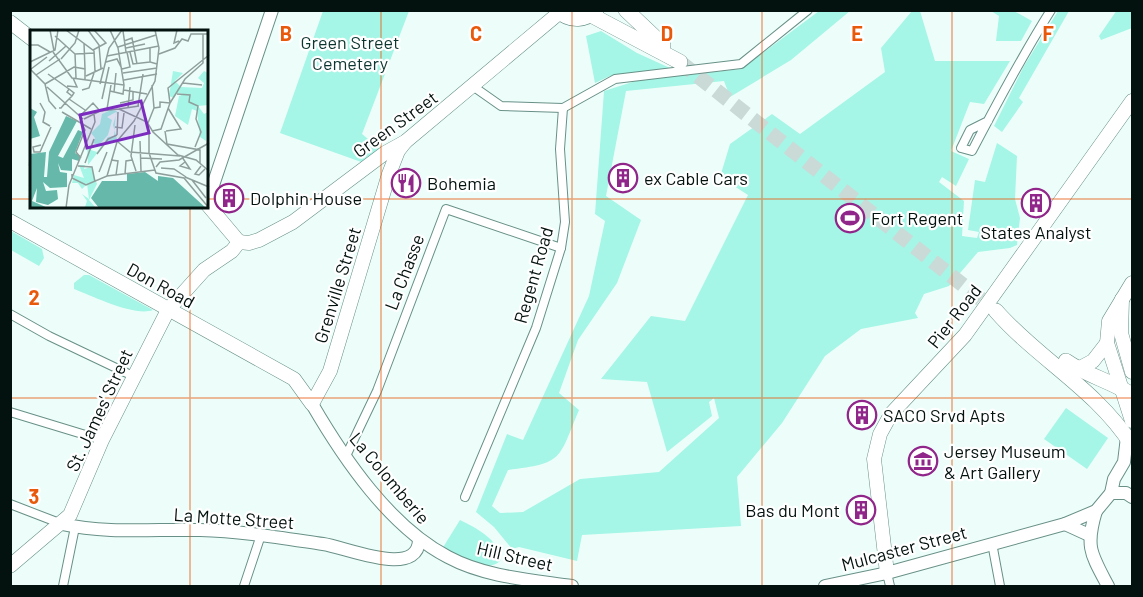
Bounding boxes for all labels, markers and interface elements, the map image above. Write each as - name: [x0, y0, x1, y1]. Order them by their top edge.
- text: B: [280, 21, 292, 45]
- text: C: [470, 21, 482, 45]
- text: D: [661, 21, 673, 45]
- text: E: [851, 21, 863, 45]
- text: F: [1042, 21, 1054, 45]
- inset map: [30, 30, 208, 208]
- park label: Green Street Cemetery: [300, 31, 400, 74]
- street label: Green Street: [348, 86, 442, 162]
- building icon: ex Cable Cars: [607, 162, 639, 194]
- restaurant icon: Bohemia: [390, 167, 422, 199]
- place label: ex Cable Cars: [644, 167, 748, 189]
- place label: Bohemia: [427, 172, 496, 194]
- building icon: Dolphin House: [213, 182, 245, 214]
- place label: Dolphin House: [250, 187, 362, 209]
- building icon: States Analyst: [1020, 187, 1052, 219]
- sports icon: Fort Regent: [834, 202, 866, 234]
- place label: Fort Regent: [871, 207, 963, 229]
- place label: States Analyst: [980, 221, 1092, 243]
- street label: Grenville Street: [309, 224, 365, 346]
- street label: Regent Road: [509, 224, 557, 326]
- street label: La Chasse: [379, 231, 429, 313]
- street label: Don Road: [123, 257, 199, 313]
- street label: Pier Road: [922, 280, 986, 352]
- text: 2: [28, 285, 40, 309]
- street label: St. James' Street: [61, 345, 137, 475]
- building icon: SACO Srvd Apts: [846, 399, 878, 431]
- place label: SACO Srvd Apts: [883, 404, 1005, 426]
- street label: La Colomberie: [345, 428, 435, 528]
- place label: Jersey Museum & Art Gallery: [944, 440, 1066, 483]
- museum icon: Jersey Museum & Art Gallery: [907, 445, 939, 477]
- text: 3: [29, 484, 39, 508]
- building icon: Bas du Mont: [845, 494, 877, 526]
- place label: Bas du Mont: [745, 499, 840, 521]
- street label: La Motte Street: [173, 503, 295, 533]
- street label: Mulcaster Street: [839, 521, 969, 575]
- street label: Hill Street: [475, 537, 555, 575]

